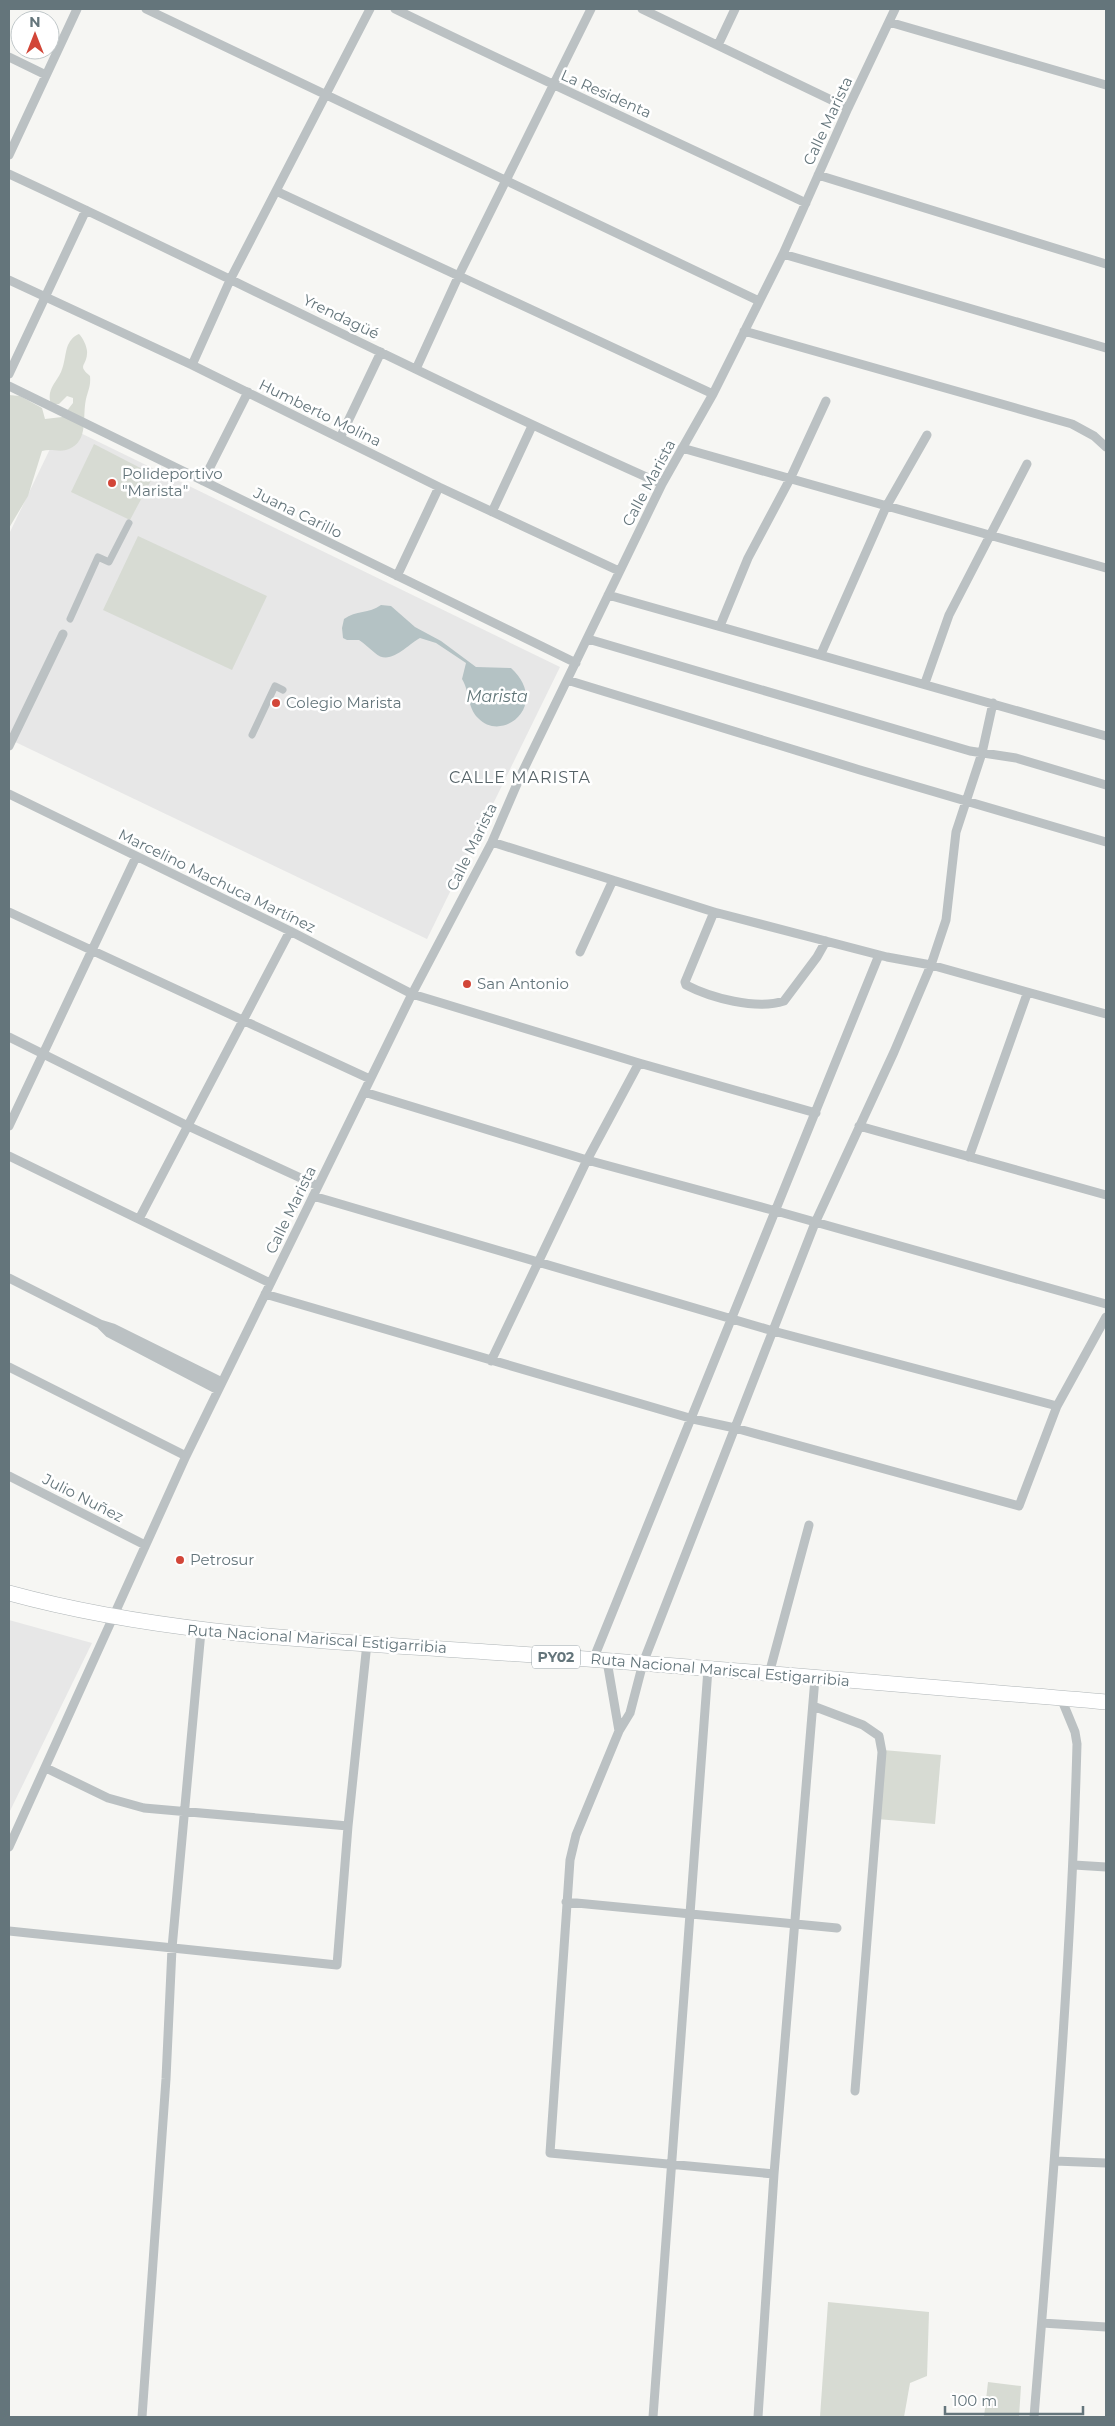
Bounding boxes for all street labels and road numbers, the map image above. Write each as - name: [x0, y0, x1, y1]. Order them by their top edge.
- street label: La Residenta: [558, 65, 654, 122]
- street label: Calle Marista: [799, 73, 856, 168]
- street label: Yrendagüé: [300, 290, 382, 343]
- street label: Humberto Molina: [256, 375, 384, 450]
- street label: Calle Marista: [618, 436, 679, 529]
- street label: Juana Carillo: [250, 482, 346, 542]
- street label: Calle Marista: [442, 800, 501, 894]
- street label: Marcelino Machuca Martínez: [115, 824, 319, 937]
- street label: Calle Marista: [261, 1163, 320, 1257]
- street label: Julio Nuñez: [39, 1469, 127, 1526]
- street label: Ruta Nacional Mariscal Estigarribia: [187, 1620, 448, 1657]
- road number: PY02: [532, 1645, 580, 1668]
- street label: Ruta Nacional Mariscal Estigarribia: [590, 1649, 851, 1690]

